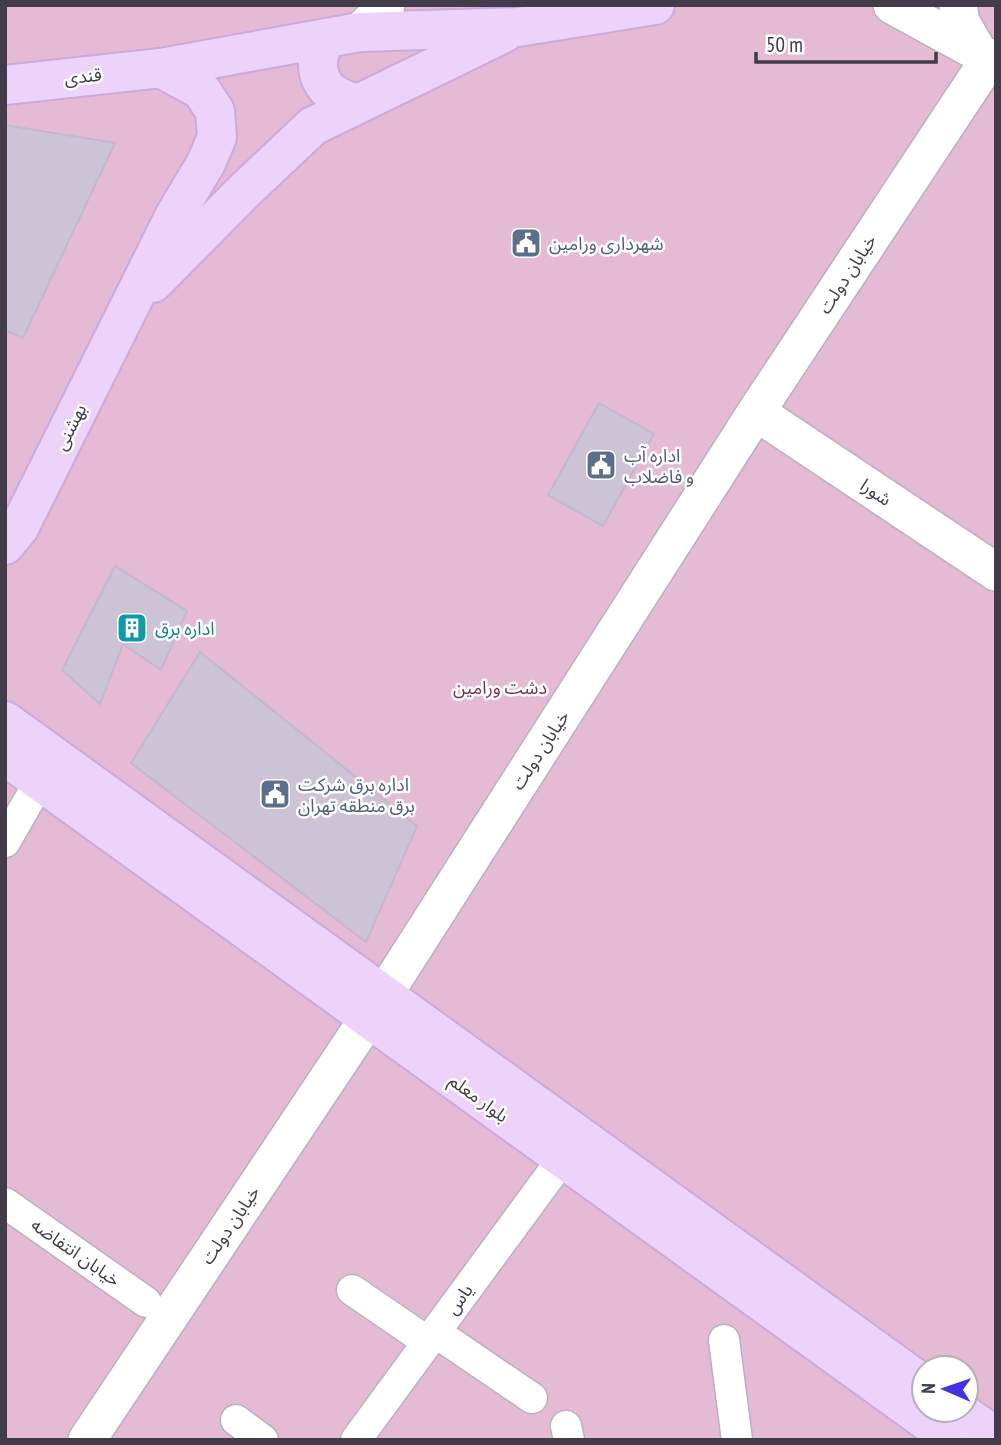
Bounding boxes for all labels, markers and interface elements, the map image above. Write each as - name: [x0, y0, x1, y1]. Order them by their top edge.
- scale bar: [756, 21, 936, 65]
- text: 50 m: [766, 31, 803, 58]
- street label: قندی: [63, 63, 103, 89]
- public building icon: شهرداری ورامین: [509, 226, 543, 260]
- street label: خیابان دولت: [813, 230, 881, 318]
- place label: شهرداری ورامین: [549, 232, 664, 255]
- street label: بهشنی: [49, 400, 91, 454]
- place label: اداره آب و فاضلاب: [624, 444, 694, 488]
- public building icon: اداره آب و فاضلاب: [584, 448, 618, 482]
- street label: شورا: [856, 473, 896, 511]
- building icon: اداره برق: [115, 611, 149, 645]
- place label: اداره برق: [155, 617, 215, 640]
- park label: دشت ورامین: [453, 676, 547, 699]
- street label: خیابان دولت: [506, 706, 574, 794]
- place label: اداره برق شرکت برق منطقه تهران: [298, 773, 415, 817]
- public building icon: اداره برق شرکت برق منطقه تهران: [258, 777, 292, 811]
- street label: بلوار معلم: [444, 1069, 513, 1129]
- street label: خیابان دولت: [195, 1181, 265, 1269]
- street label: خیابان انتفاضه: [27, 1213, 125, 1291]
- street label: یاس: [440, 1279, 478, 1319]
- north arrow: [910, 1354, 980, 1424]
- text: N: [916, 1383, 940, 1394]

